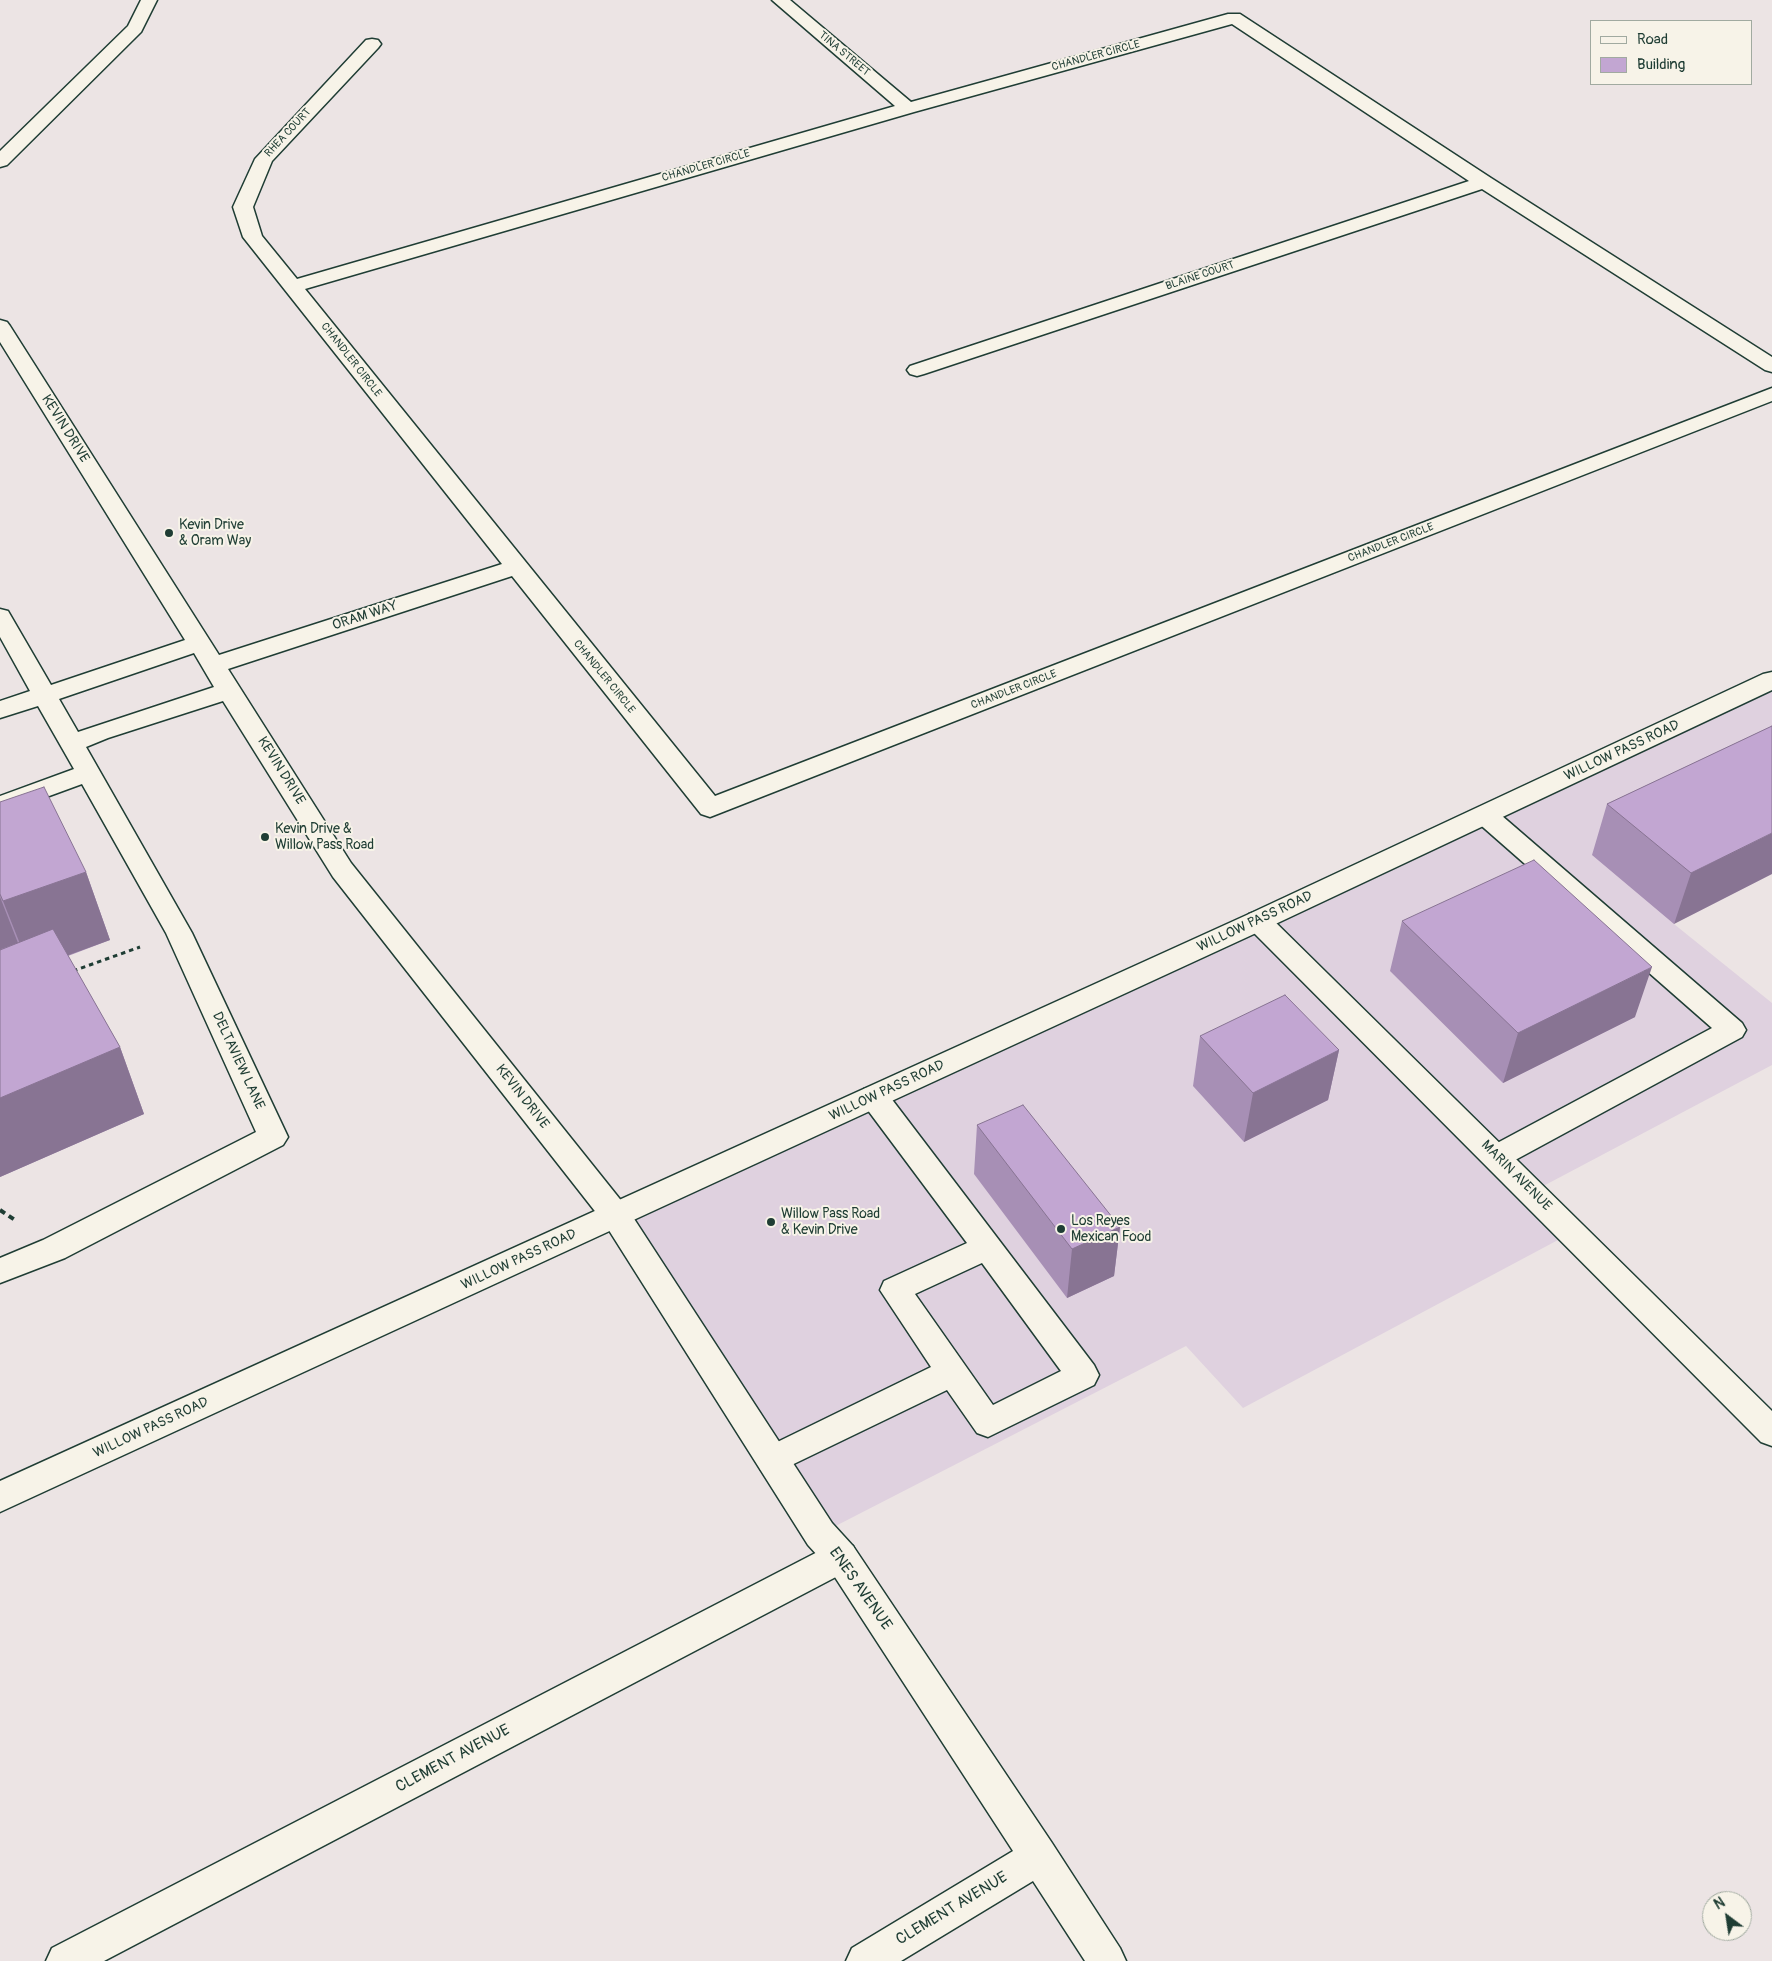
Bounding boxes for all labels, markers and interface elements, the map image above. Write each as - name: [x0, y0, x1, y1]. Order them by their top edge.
- legend: [1590, 20, 1752, 85]
- street label: TINA STREET: [816, 29, 872, 79]
- text: Road: [1637, 30, 1668, 49]
- street label: CHANDLER CIRCLE: [1050, 38, 1142, 74]
- text: Building: [1637, 55, 1685, 74]
- street label: RHEA COURT: [262, 106, 314, 160]
- street label: CHANDLER CIRCLE: [661, 147, 751, 185]
- street label: BLAINE COURT: [1164, 259, 1236, 293]
- street label: CHANDLER CIRCLE: [318, 320, 384, 400]
- street label: KEVIN DRIVE: [37, 392, 93, 466]
- place label: Kevin Drive & Oram Way: [179, 517, 251, 550]
- street label: CHANDLER CIRCLE: [1346, 521, 1436, 565]
- marker: Kevin Drive & Oram Way: [163, 527, 175, 539]
- street label: ORAM WAY: [330, 598, 400, 634]
- street label: CHANDLER CIRCLE: [570, 638, 638, 716]
- street label: CHANDLER CIRCLE: [969, 668, 1059, 712]
- street label: WILLOW PASS ROAD: [1562, 717, 1682, 785]
- street label: KEVIN DRIVE: [253, 734, 309, 808]
- place label: Kevin Drive & Willow Pass Road: [275, 821, 374, 854]
- marker: Kevin Drive & Willow Pass Road: [259, 831, 271, 843]
- street label: WILLOW PASS ROAD: [1195, 888, 1315, 956]
- street label: DELTAVIEW LANE: [208, 1010, 268, 1112]
- street label: WILLOW PASS ROAD: [827, 1057, 947, 1125]
- street label: KEVIN DRIVE: [492, 1061, 552, 1133]
- street label: MARIN AVENUE: [1477, 1137, 1555, 1215]
- place label: Willow Pass Road & Kevin Drive: [781, 1206, 880, 1238]
- place label: Los Reyes Mexican Food: [1071, 1213, 1151, 1246]
- marker: Willow Pass Road & Kevin Drive: [765, 1216, 777, 1228]
- marker: Los Reyes Mexican Food: [1055, 1223, 1067, 1235]
- street label: WILLOW PASS ROAD: [459, 1226, 579, 1294]
- street label: WILLOW PASS ROAD: [91, 1394, 211, 1462]
- street label: ENES AVENUE: [824, 1544, 896, 1634]
- street label: CLEMENT AVENUE: [393, 1721, 513, 1797]
- street label: CLEMENT AVENUE: [893, 1868, 1011, 1950]
- north arrow: [1702, 1891, 1752, 1941]
- text: N: [1711, 1894, 1728, 1913]

